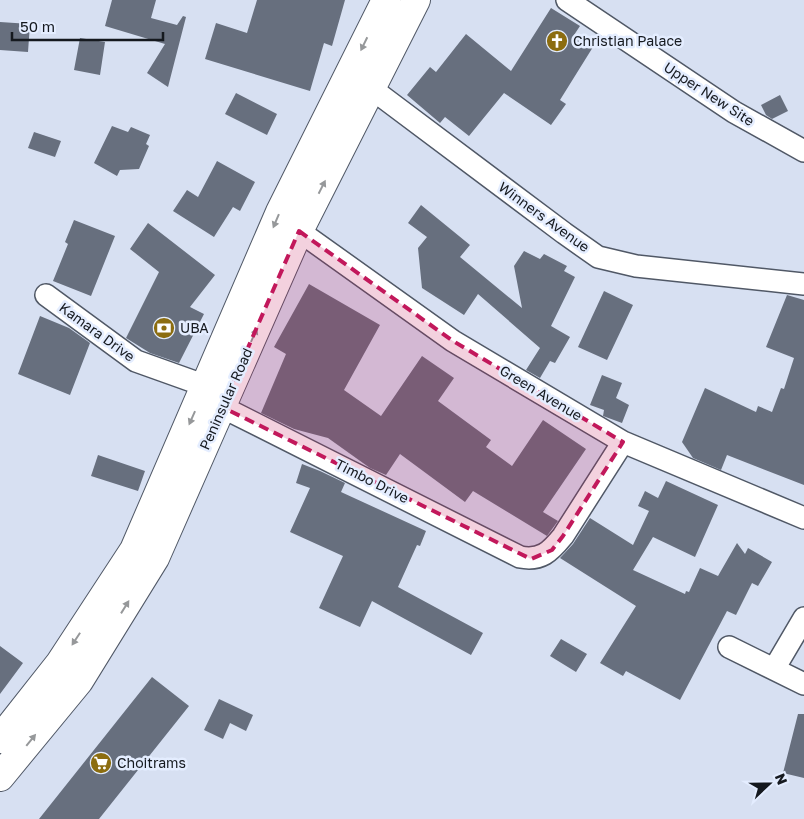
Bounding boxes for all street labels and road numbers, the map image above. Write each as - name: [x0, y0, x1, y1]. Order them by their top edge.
- street label: Upper New Site: [661, 58, 758, 129]
- street label: Winners Avenue: [495, 178, 593, 255]
- street label: Kamara Drive: [56, 299, 138, 365]
- street label: Peninsular Road: [195, 345, 256, 452]
- street label: Green Avenue: [497, 361, 585, 424]
- street label: Timbo Drive: [333, 455, 412, 506]

